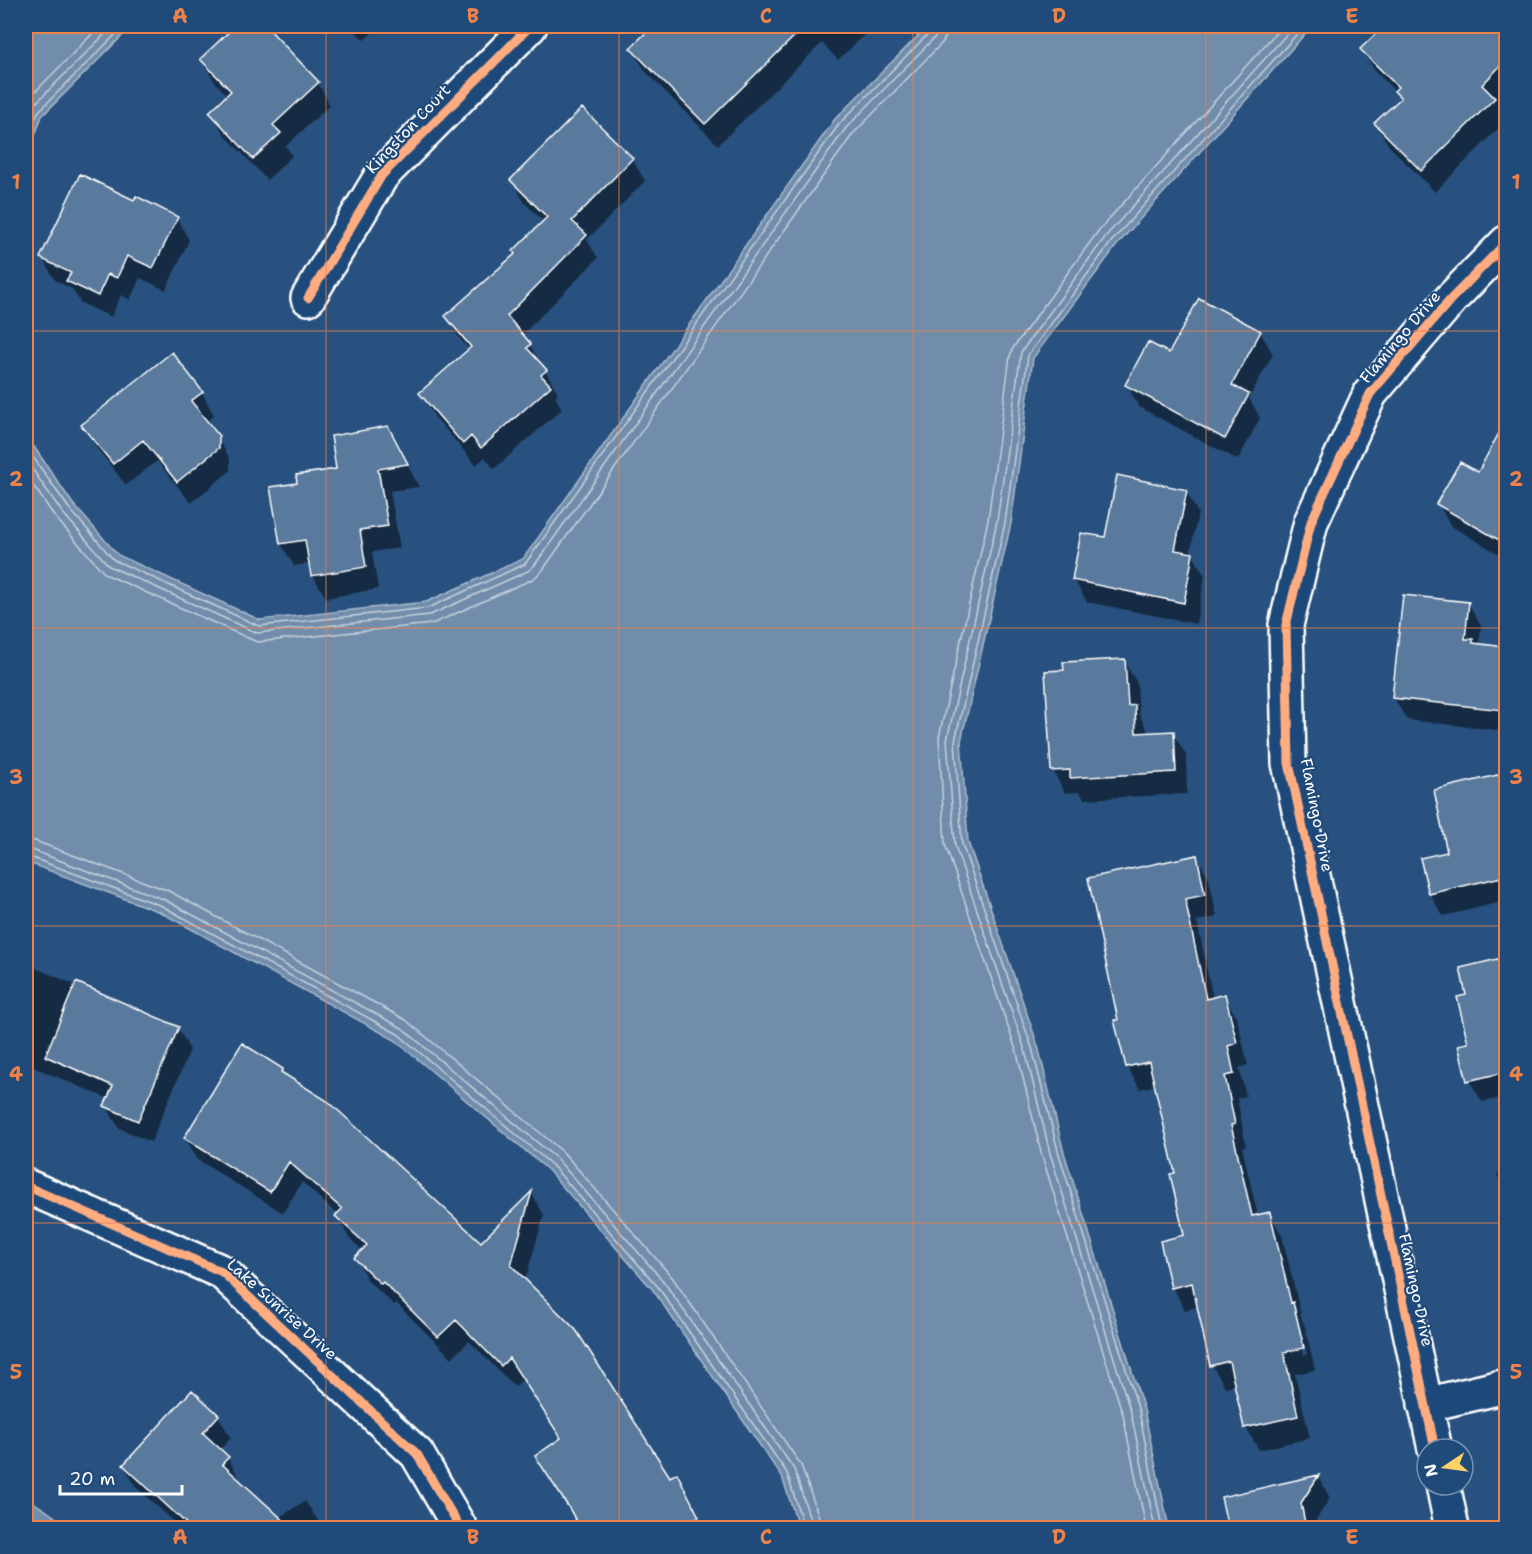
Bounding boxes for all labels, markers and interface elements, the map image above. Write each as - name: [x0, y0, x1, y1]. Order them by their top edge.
- text: A: [172, 3, 188, 29]
- text: B: [467, 3, 479, 29]
- text: C: [760, 3, 772, 29]
- text: D: [1052, 3, 1066, 29]
- text: E: [1345, 3, 1359, 29]
- street label: Kingston Court: [361, 80, 455, 178]
- text: 1: [11, 169, 21, 195]
- text: 1: [1511, 169, 1521, 195]
- street label: Flamingo Drive: [1355, 286, 1445, 388]
- text: 2: [9, 466, 23, 492]
- text: 2: [1509, 466, 1523, 492]
- street label: Flamingo Drive: [1296, 756, 1338, 874]
- text: 3: [9, 764, 23, 790]
- text: 3: [1509, 764, 1523, 790]
- text: 4: [9, 1061, 23, 1087]
- text: 4: [1509, 1061, 1523, 1087]
- street label: Flamingo Drive: [1394, 1232, 1438, 1348]
- street label: Lake Sunrise Drive: [222, 1254, 342, 1364]
- text: 5: [10, 1359, 22, 1385]
- text: 5: [1510, 1359, 1522, 1385]
- north arrow: [1415, 1437, 1475, 1497]
- scale bar: [60, 1458, 182, 1496]
- text: N: [1419, 1462, 1443, 1479]
- text: 20 m: [69, 1467, 115, 1491]
- text: A: [172, 1524, 188, 1550]
- text: B: [467, 1524, 479, 1550]
- text: C: [760, 1524, 772, 1550]
- text: D: [1052, 1524, 1066, 1550]
- text: E: [1345, 1524, 1359, 1550]

